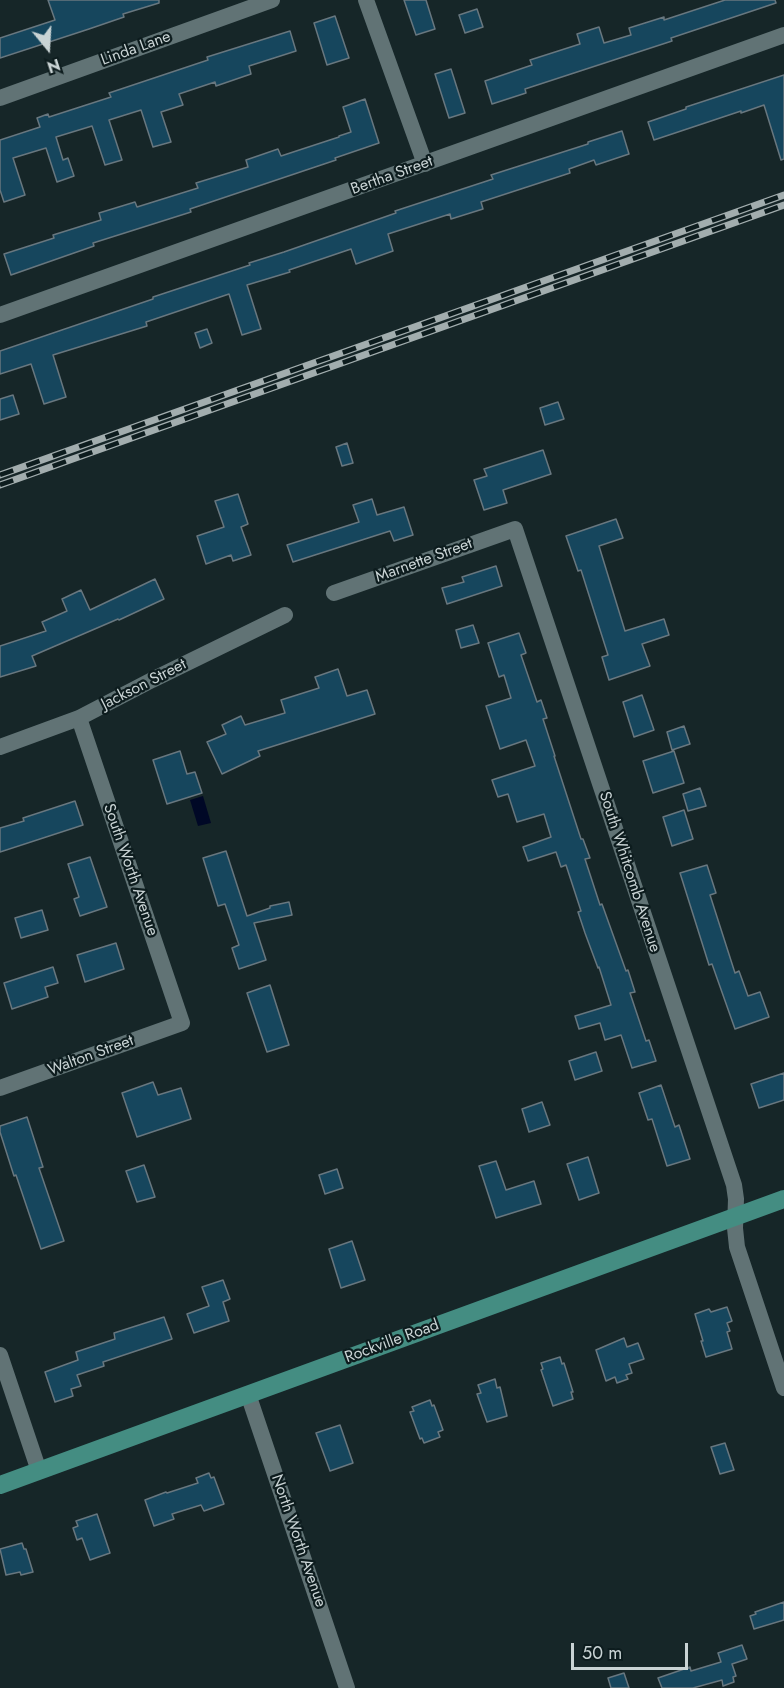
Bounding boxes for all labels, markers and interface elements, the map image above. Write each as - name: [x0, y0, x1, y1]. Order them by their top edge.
- north arrow: [18, 18, 78, 78]
- street label: Linda Lane: [98, 28, 174, 70]
- text: N: [44, 53, 63, 78]
- street label: Bertha Street: [349, 152, 435, 200]
- street label: Marnette Street: [373, 535, 475, 587]
- street label: Jackson Street: [98, 655, 190, 715]
- street label: South Whitcomb Avenue: [594, 789, 664, 955]
- street label: South Worth Avenue: [98, 801, 162, 939]
- street label: Walton Street: [46, 1032, 136, 1080]
- street label: Rockville Road: [342, 1316, 442, 1368]
- street label: North Worth Avenue: [266, 1472, 330, 1610]
- scale bar: [574, 1631, 691, 1669]
- text: 50 m: [582, 1640, 622, 1666]

